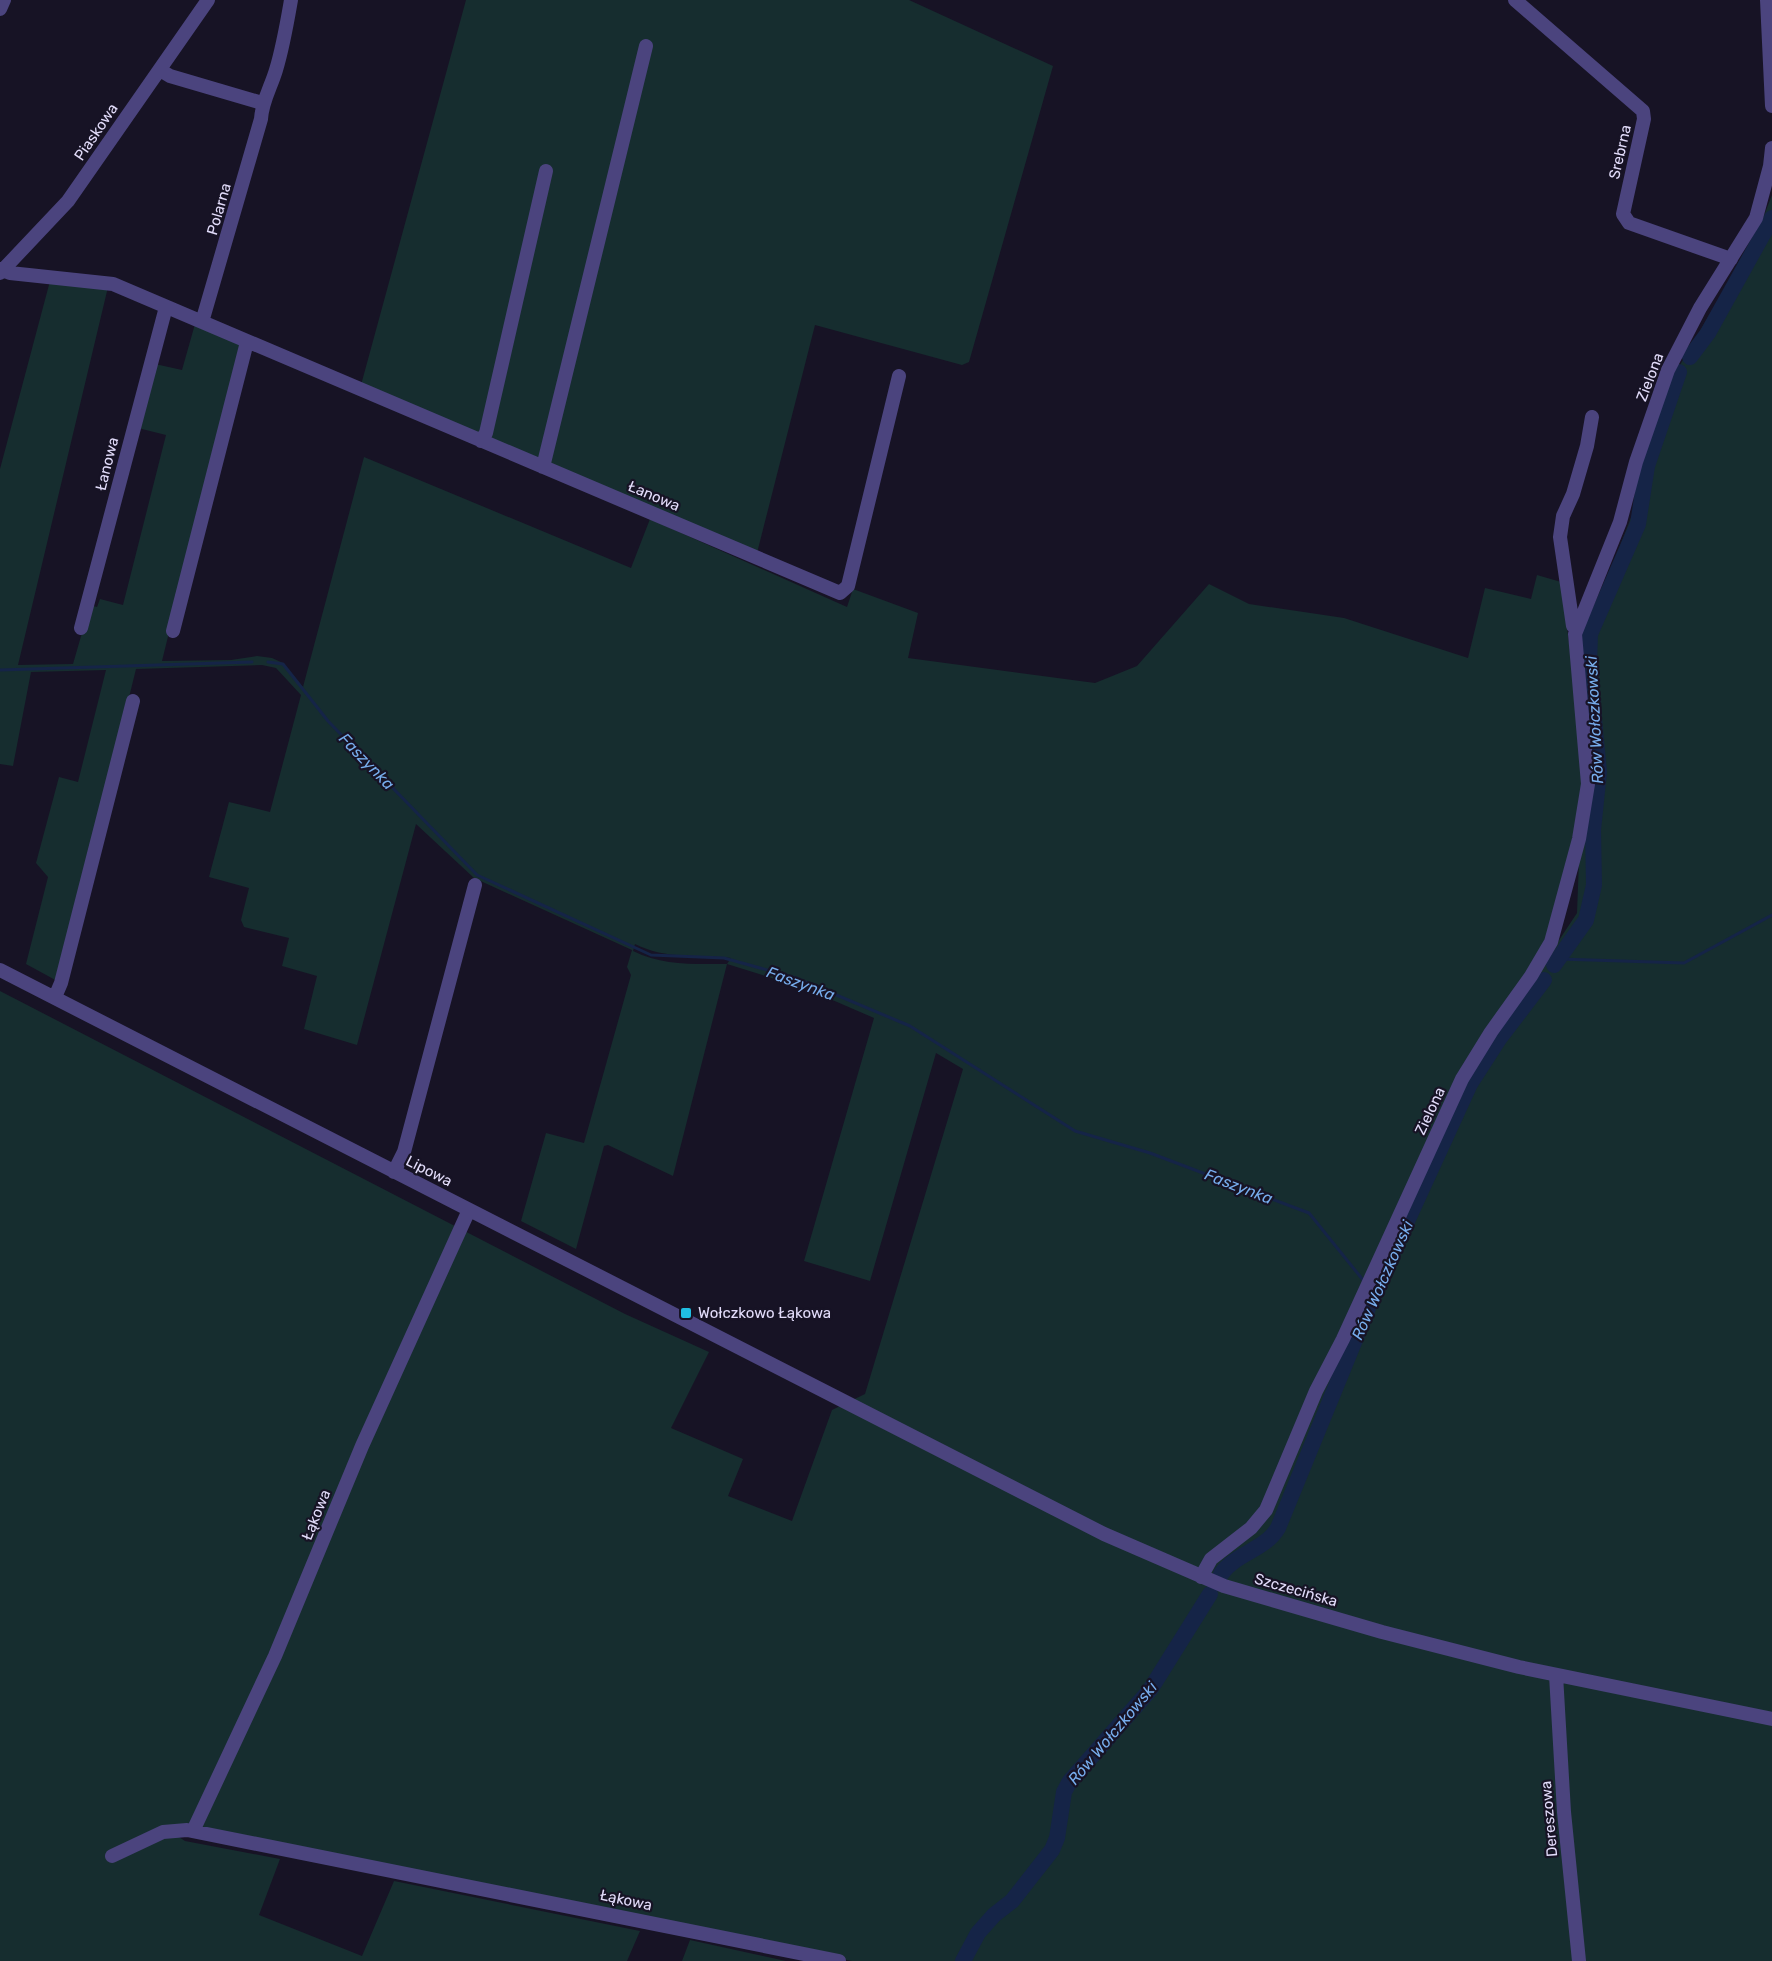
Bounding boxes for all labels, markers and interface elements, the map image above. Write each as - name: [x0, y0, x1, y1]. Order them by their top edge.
- street label: Piaskowa: [70, 100, 122, 164]
- street label: Srebrna: [1605, 123, 1635, 181]
- street label: Polarna: [203, 181, 235, 237]
- street label: Zielona: [1633, 350, 1667, 404]
- street label: Łanowa: [92, 435, 122, 493]
- street label: Łanowa: [625, 477, 683, 515]
- water label: Rów Wołczkowski: [1582, 654, 1607, 785]
- water label: Faszynka: [335, 729, 398, 794]
- water label: Faszynka: [764, 962, 838, 1005]
- street label: Zielona: [1411, 1084, 1449, 1138]
- street label: Lipowa: [403, 1152, 455, 1190]
- water label: Faszynka: [1202, 1165, 1275, 1208]
- water label: Rów Wołczkowski: [1348, 1217, 1418, 1343]
- place label: Wołczkowo Łąkowa: [698, 1304, 831, 1322]
- marker: Wołczkowo Łąkowa: [679, 1306, 693, 1320]
- street label: Łąkowa: [298, 1487, 334, 1543]
- street label: Szczecińska: [1252, 1570, 1340, 1610]
- water label: Rów Wołczkowski: [1064, 1677, 1162, 1789]
- street label: Dereszowa: [1537, 1780, 1561, 1858]
- street label: Łąkowa: [598, 1886, 654, 1914]

